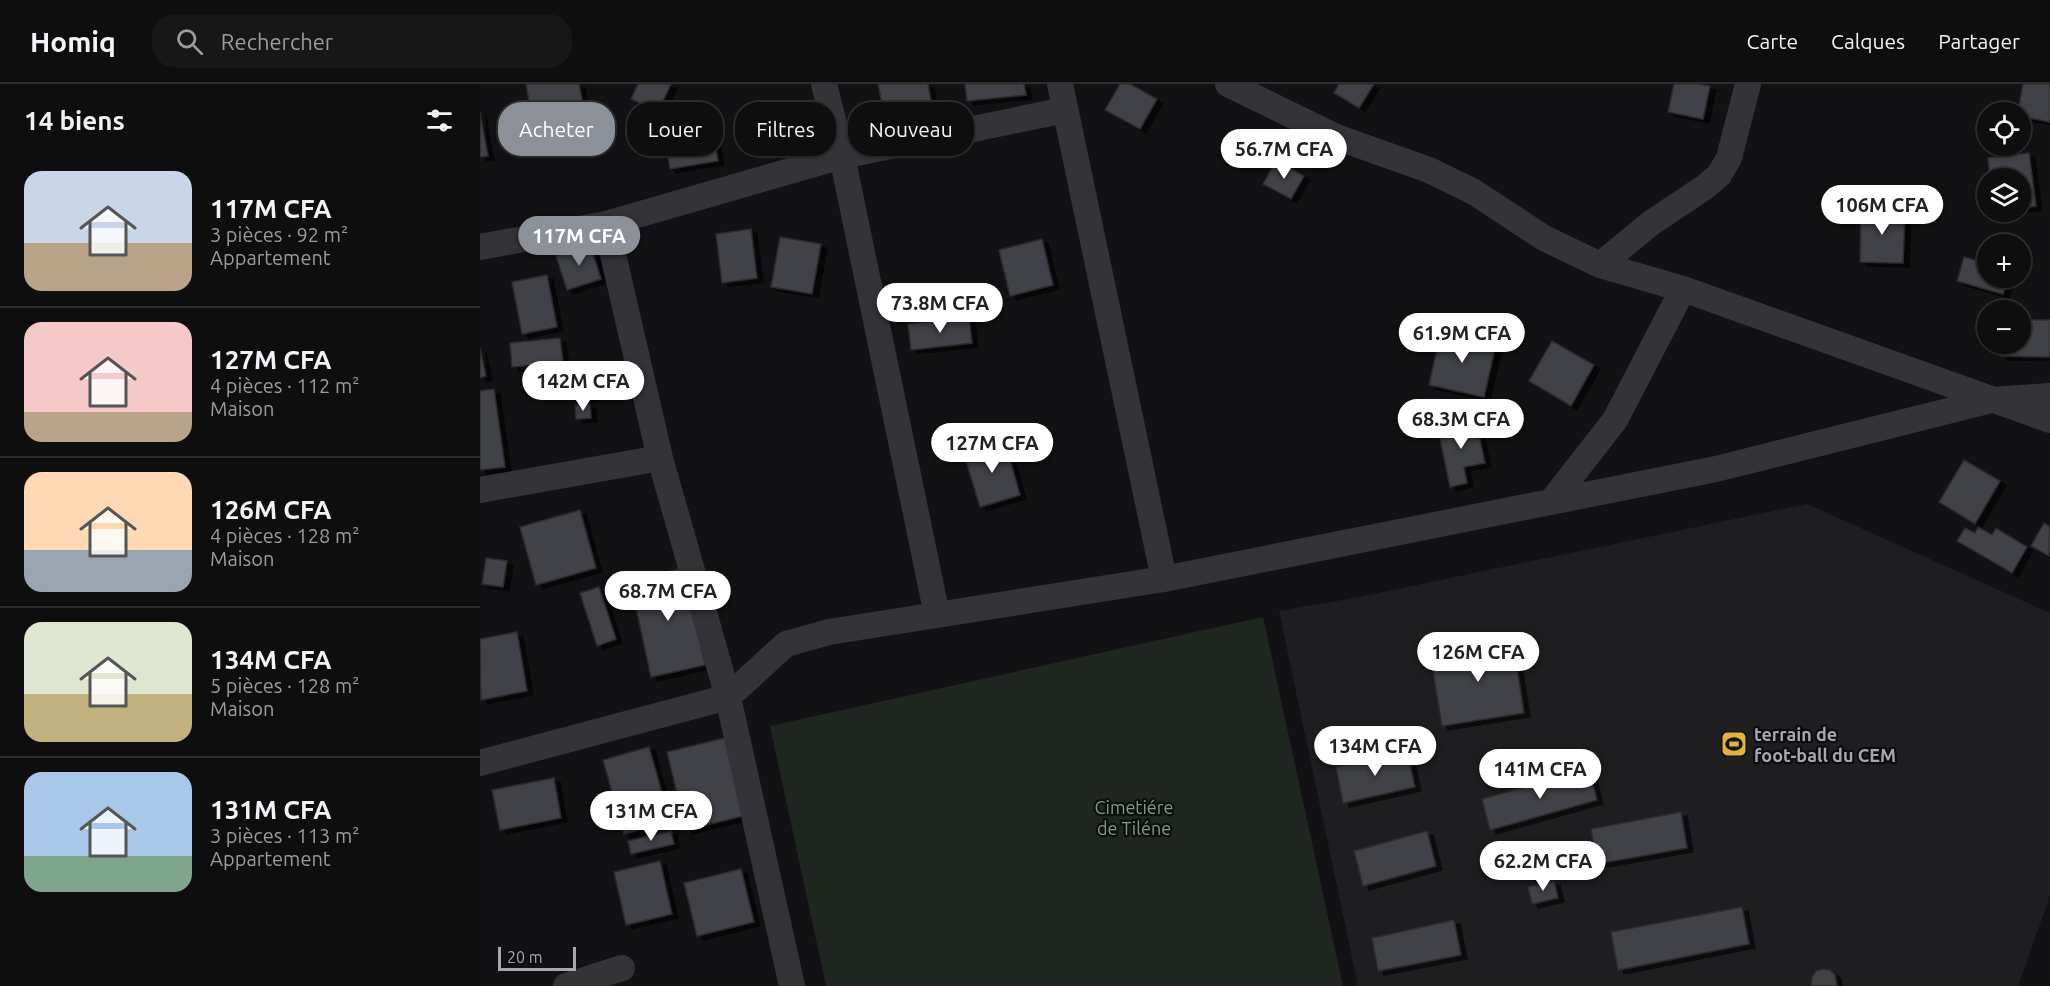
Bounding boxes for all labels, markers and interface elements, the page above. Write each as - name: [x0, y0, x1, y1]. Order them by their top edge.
- search box: [152, 14, 572, 68]
- icon: search: [173, 25, 206, 58]
- text: Homiq: [30, 26, 116, 57]
- text: Rechercher: [221, 29, 333, 54]
- text: Carte: [1747, 29, 1798, 53]
- text: Calques: [1831, 29, 1905, 53]
- text: Partager: [1938, 29, 2020, 53]
- chip: Acheter: [498, 102, 615, 156]
- chip: Louer: [627, 102, 723, 156]
- chip: Filtres: [735, 102, 836, 156]
- chip: Nouveau: [848, 102, 974, 156]
- map controls: [1977, 102, 2031, 354]
- button: locate: [1977, 102, 2031, 156]
- icon: filters: [423, 104, 456, 137]
- text: 14 biens: [24, 106, 125, 135]
- pin: 56.7M CFA: [1215, 129, 1353, 180]
- text: 56.7M CFA: [1235, 137, 1333, 160]
- button: layers: [1977, 168, 2031, 222]
- pin: 106M CFA: [1820, 185, 1944, 236]
- text: 106M CFA: [1835, 193, 1929, 216]
- text: 117M CFA: [210, 194, 332, 223]
- icon: home: [72, 195, 144, 267]
- pin: 117M CFA: [517, 216, 641, 267]
- text: 3 pièces · 92 m²: [210, 223, 348, 246]
- text: 117M CFA: [532, 224, 626, 247]
- button: +: [1977, 234, 2031, 288]
- text: Appartement: [210, 246, 331, 269]
- pin: 73.8M CFA: [871, 283, 1009, 334]
- text: 73.8M CFA: [891, 291, 989, 314]
- button: −: [1977, 300, 2031, 354]
- pin: 61.9M CFA: [1393, 313, 1531, 364]
- text: 61.9M CFA: [1413, 321, 1511, 344]
- text: 127M CFA: [210, 345, 332, 374]
- icon: home: [72, 346, 144, 418]
- pin: 142M CFA: [521, 361, 645, 412]
- text: 142M CFA: [536, 369, 630, 392]
- text: 4 pièces · 112 m²: [210, 374, 359, 397]
- text: Maison: [210, 397, 274, 420]
- pin: 68.3M CFA: [1392, 399, 1530, 450]
- text: 68.3M CFA: [1412, 407, 1510, 430]
- pin: 127M CFA: [930, 423, 1054, 474]
- text: 127M CFA: [945, 431, 1039, 454]
- text: 126M CFA: [210, 495, 332, 524]
- icon: home: [72, 496, 144, 568]
- text: 4 pièces · 128 m²: [210, 524, 359, 547]
- text: Maison: [210, 547, 274, 570]
- pin: 68.7M CFA: [599, 571, 737, 622]
- text: 68.7M CFA: [619, 579, 717, 602]
- pin: 126M CFA: [1416, 632, 1540, 683]
- text: 126M CFA: [1431, 640, 1525, 663]
- text: 134M CFA: [210, 645, 332, 674]
- icon: home: [72, 646, 144, 718]
- text: 5 pièces · 128 m²: [210, 674, 359, 697]
- text: Maison: [210, 697, 274, 720]
- place label: terrain de foot-ball du CEM: [1754, 724, 1896, 765]
- pin: 134M CFA: [1313, 726, 1437, 777]
- sports icon: terrain de foot-ball du CEM: [1719, 729, 1749, 759]
- text: 134M CFA: [1328, 734, 1422, 757]
- pin: 141M CFA: [1478, 749, 1602, 800]
- text: 141M CFA: [1493, 757, 1587, 780]
- pin: 131M CFA: [589, 791, 713, 842]
- text: 131M CFA: [210, 795, 332, 824]
- icon: home: [72, 796, 144, 868]
- park label: Cimetiére de Tiléne: [1094, 797, 1174, 838]
- text: 131M CFA: [604, 799, 698, 822]
- text: 3 pièces · 113 m²: [210, 824, 359, 847]
- pin: 62.2M CFA: [1474, 841, 1612, 892]
- text: Appartement: [210, 847, 331, 870]
- text: 62.2M CFA: [1494, 849, 1592, 872]
- scale bar: [498, 944, 576, 972]
- text: 20 m: [507, 948, 543, 966]

